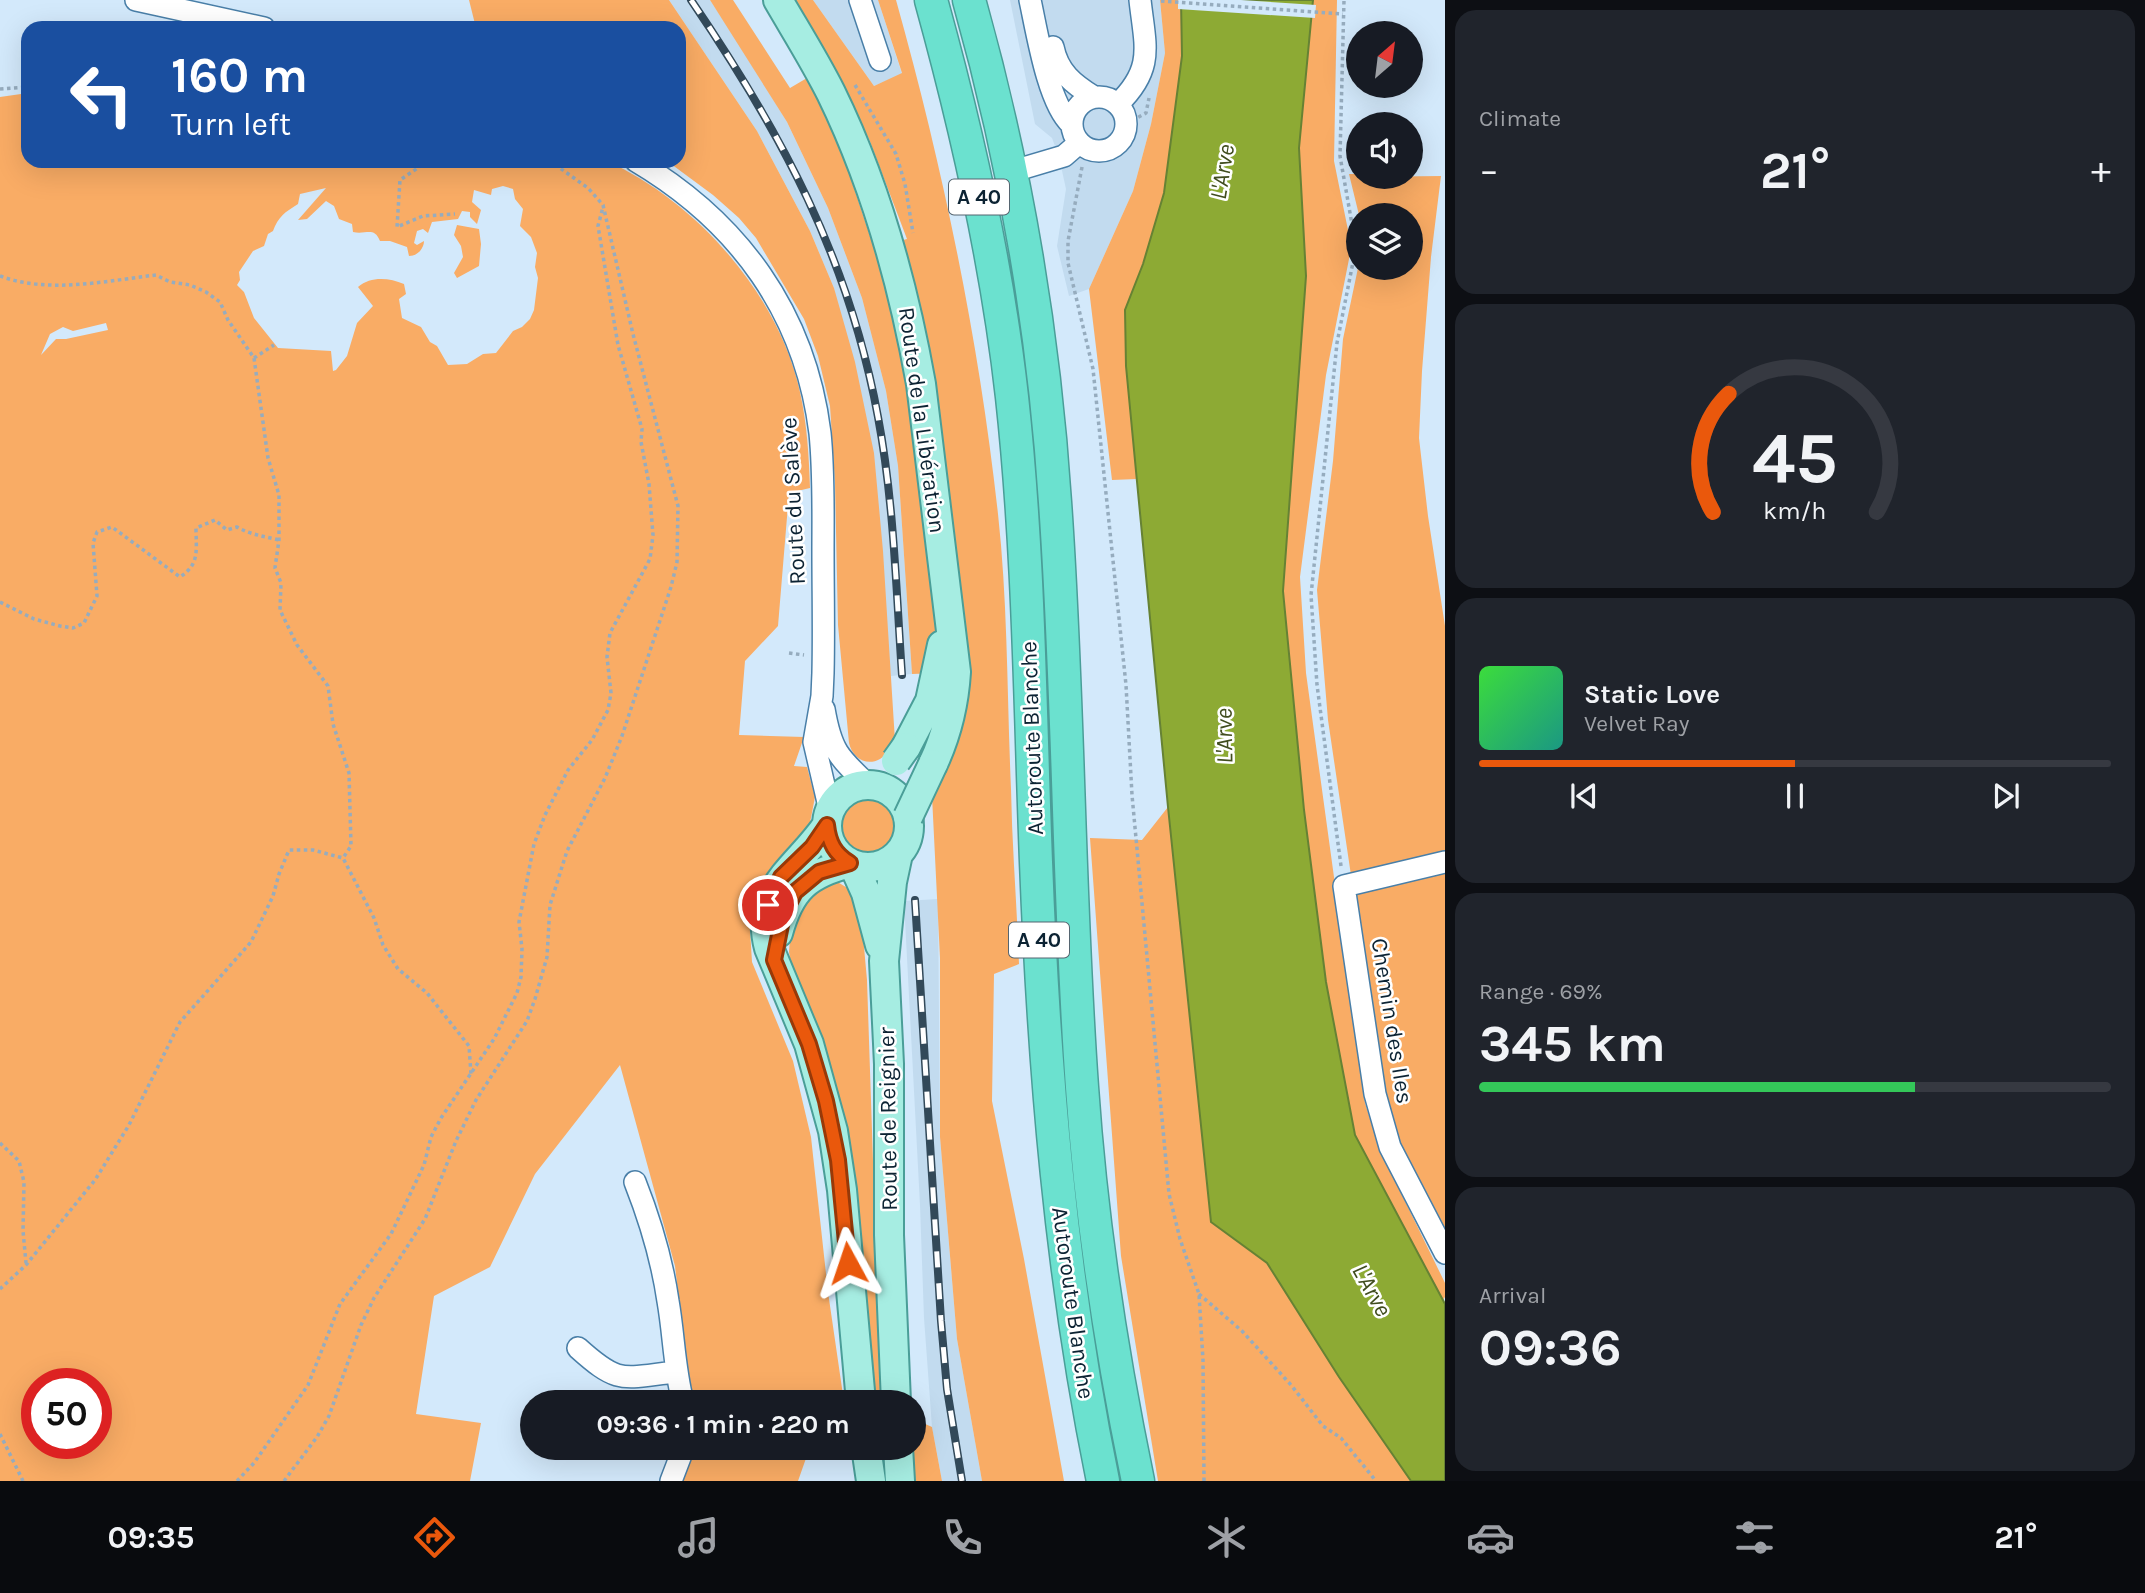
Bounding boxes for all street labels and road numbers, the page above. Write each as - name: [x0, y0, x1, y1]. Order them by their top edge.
- road number: A 40: [949, 180, 1009, 214]
- street label: Route de la Libération: [893, 305, 951, 535]
- street label: Route du Salève: [775, 417, 811, 585]
- street label: Autoroute Blanche: [1015, 641, 1049, 835]
- road number: A 40: [1009, 922, 1069, 958]
- street label: Chemin des Iles: [1366, 936, 1418, 1106]
- street label: Route de Reignier: [873, 1026, 903, 1211]
- street label: Autoroute Blanche: [1046, 1205, 1100, 1401]

